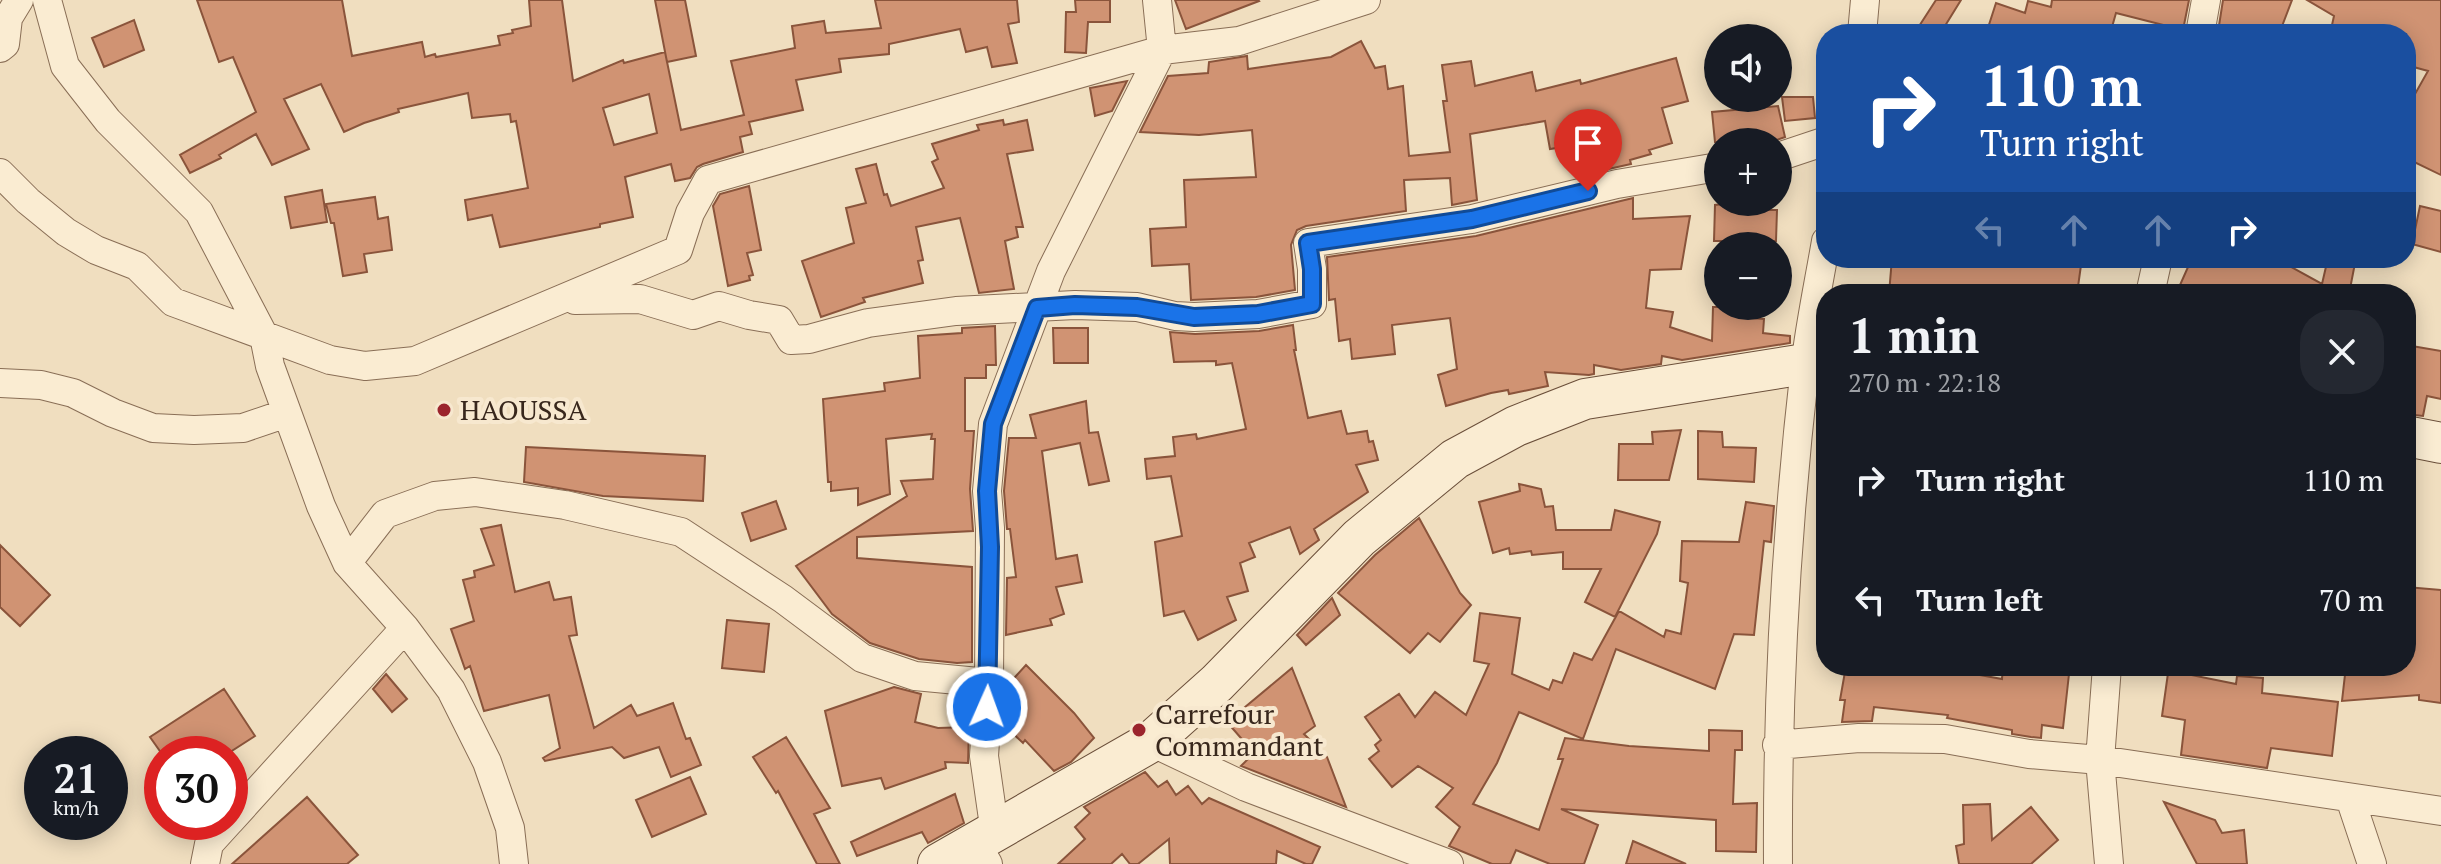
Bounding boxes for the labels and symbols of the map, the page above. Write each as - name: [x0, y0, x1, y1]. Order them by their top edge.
- pin: [1554, 109, 1622, 191]
- place label: HAOUSSA: [460, 391, 588, 428]
- marker: HAOUSSA: [435, 401, 453, 419]
- position arrow: [945, 665, 1029, 749]
- place label: Carrefour Commandant: [1155, 695, 1324, 764]
- marker: Carrefour Commandant: [1130, 721, 1148, 739]
- speed limit sign: 30: [144, 736, 248, 840]

